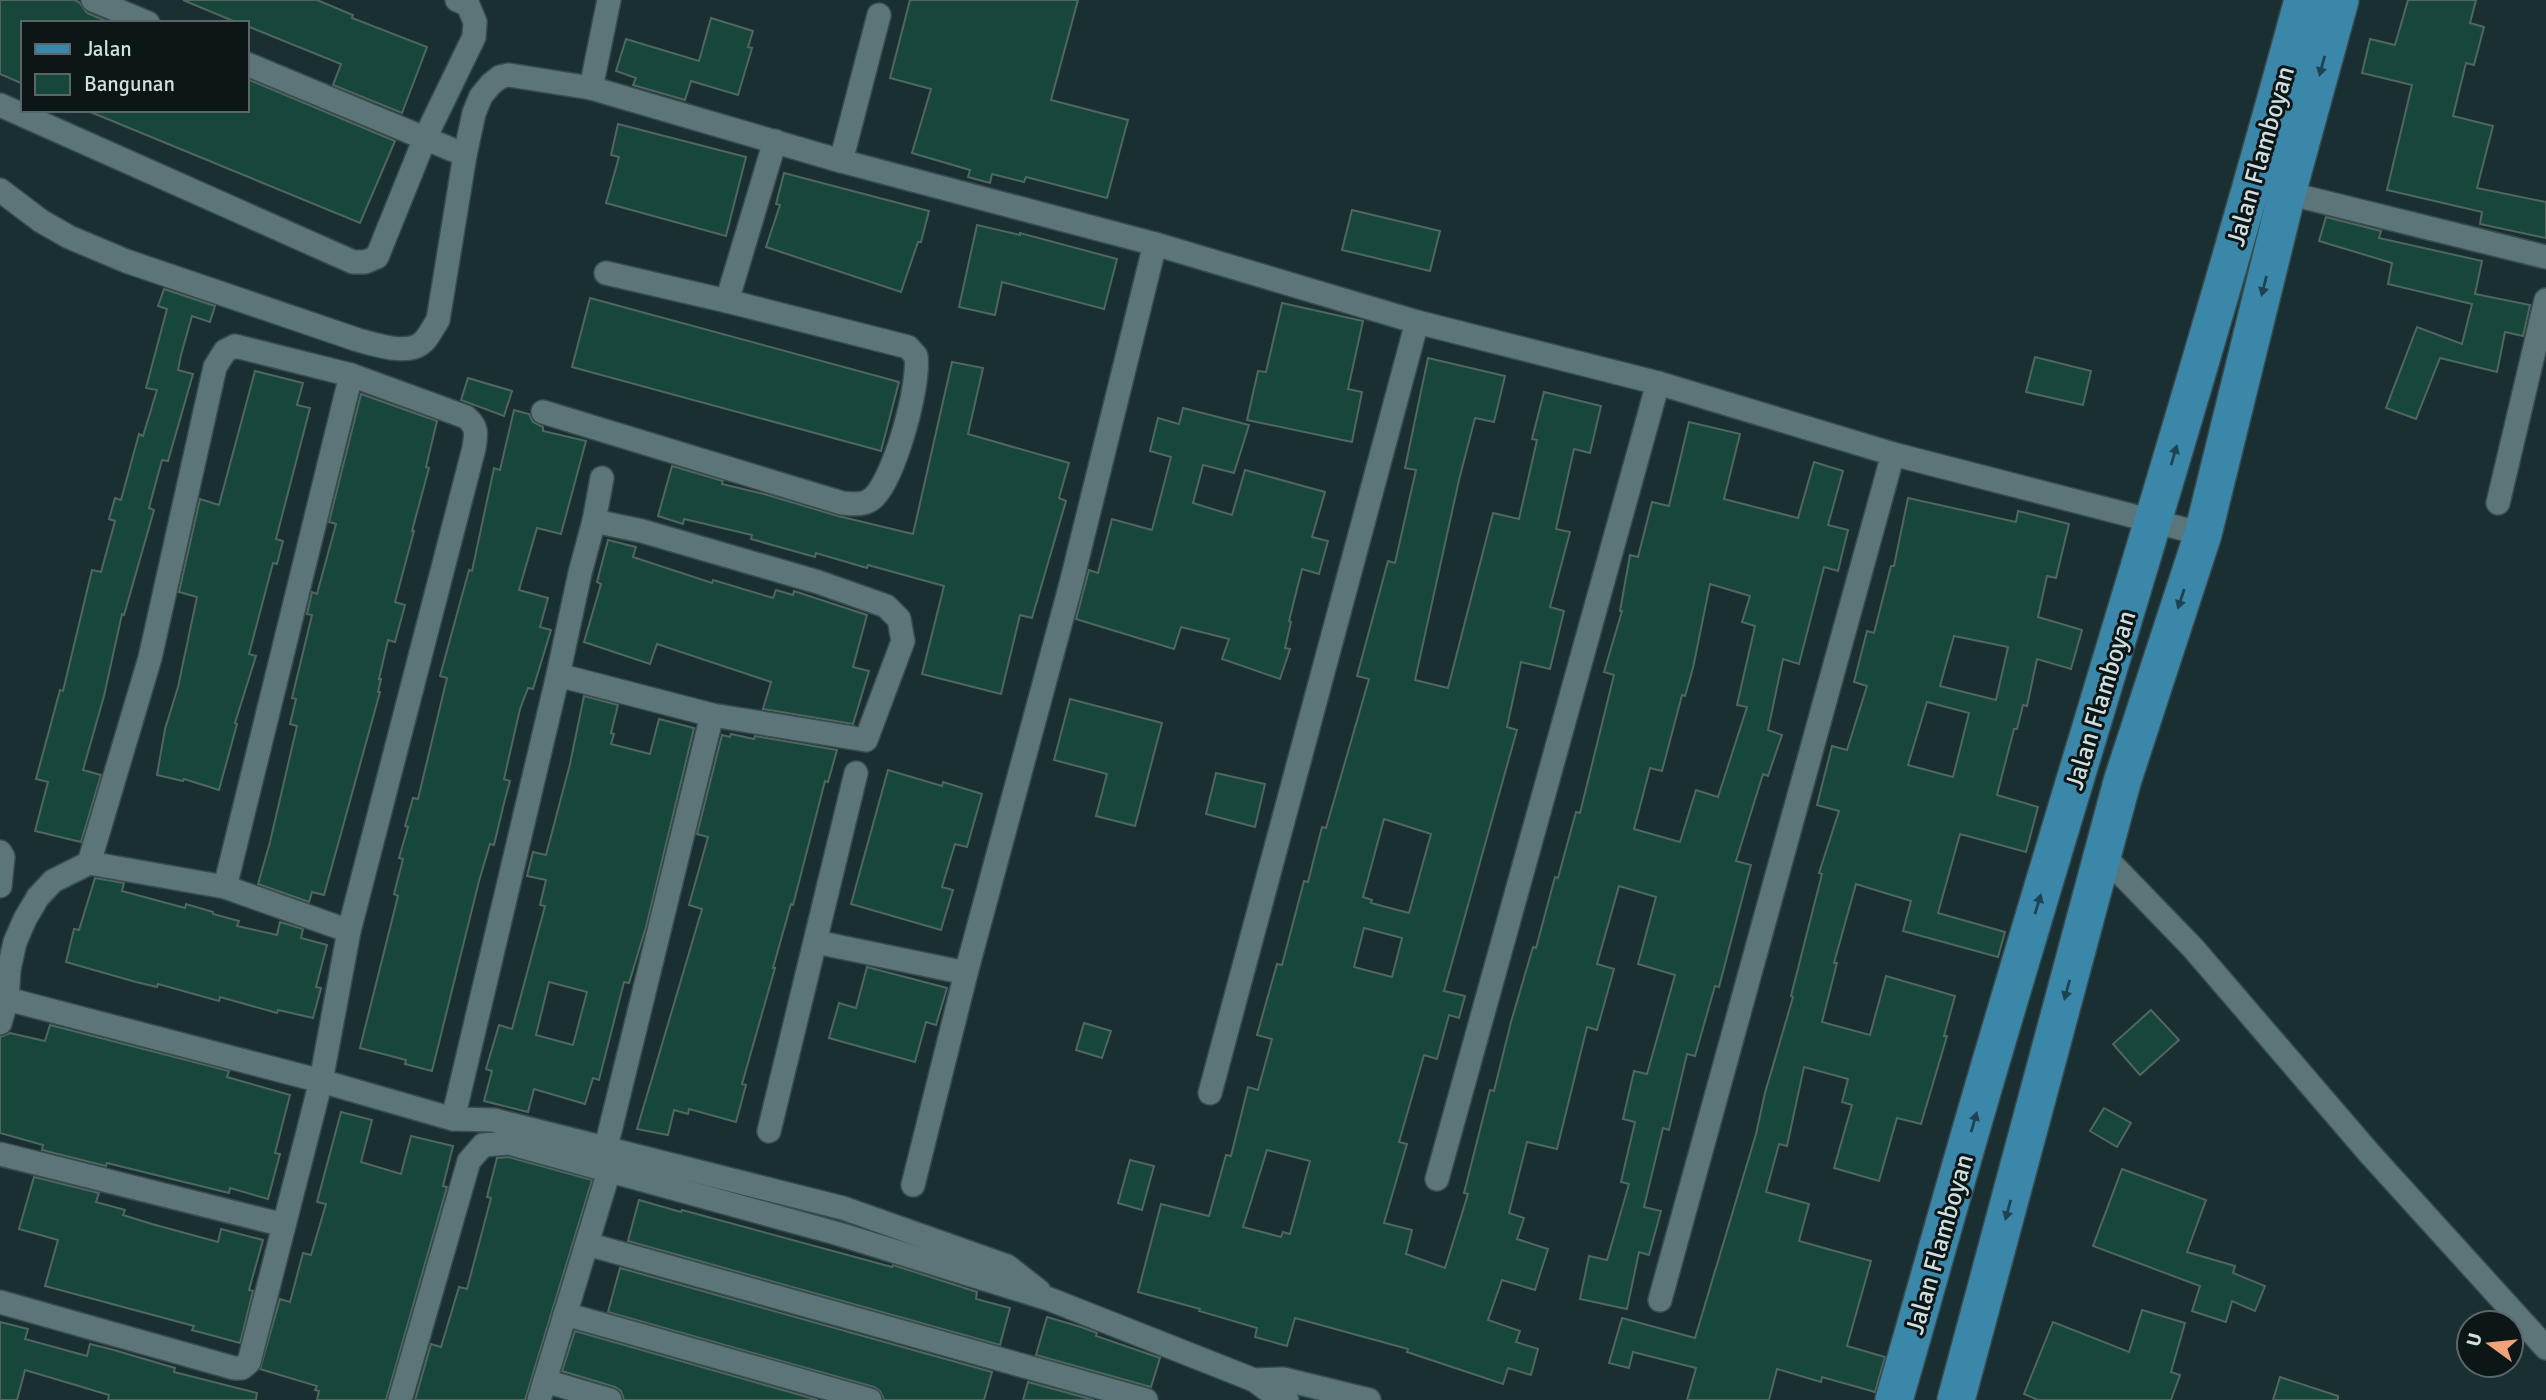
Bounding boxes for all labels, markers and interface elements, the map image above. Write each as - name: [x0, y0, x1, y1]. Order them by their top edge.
- legend: [21, 21, 248, 112]
- text: Jalan: [84, 36, 132, 62]
- one-way arrow: [2316, 55, 2327, 77]
- street label: Jalan Flamboyan: [2220, 62, 2302, 250]
- text: Bangunan: [84, 71, 175, 97]
- one-way arrow: [2258, 275, 2269, 297]
- one-way arrow: [2169, 444, 2179, 465]
- one-way arrow: [2176, 588, 2186, 609]
- street label: Jalan Flamboyan: [2058, 607, 2143, 794]
- one-way arrow: [2033, 893, 2043, 914]
- one-way arrow: [2061, 979, 2072, 1001]
- one-way arrow: [1969, 1112, 1979, 1133]
- street label: Jalan Flamboyan: [1899, 1150, 1981, 1338]
- one-way arrow: [2002, 1199, 2013, 1221]
- north arrow: [2455, 1309, 2525, 1379]
- text: U: [2461, 1331, 2488, 1349]

